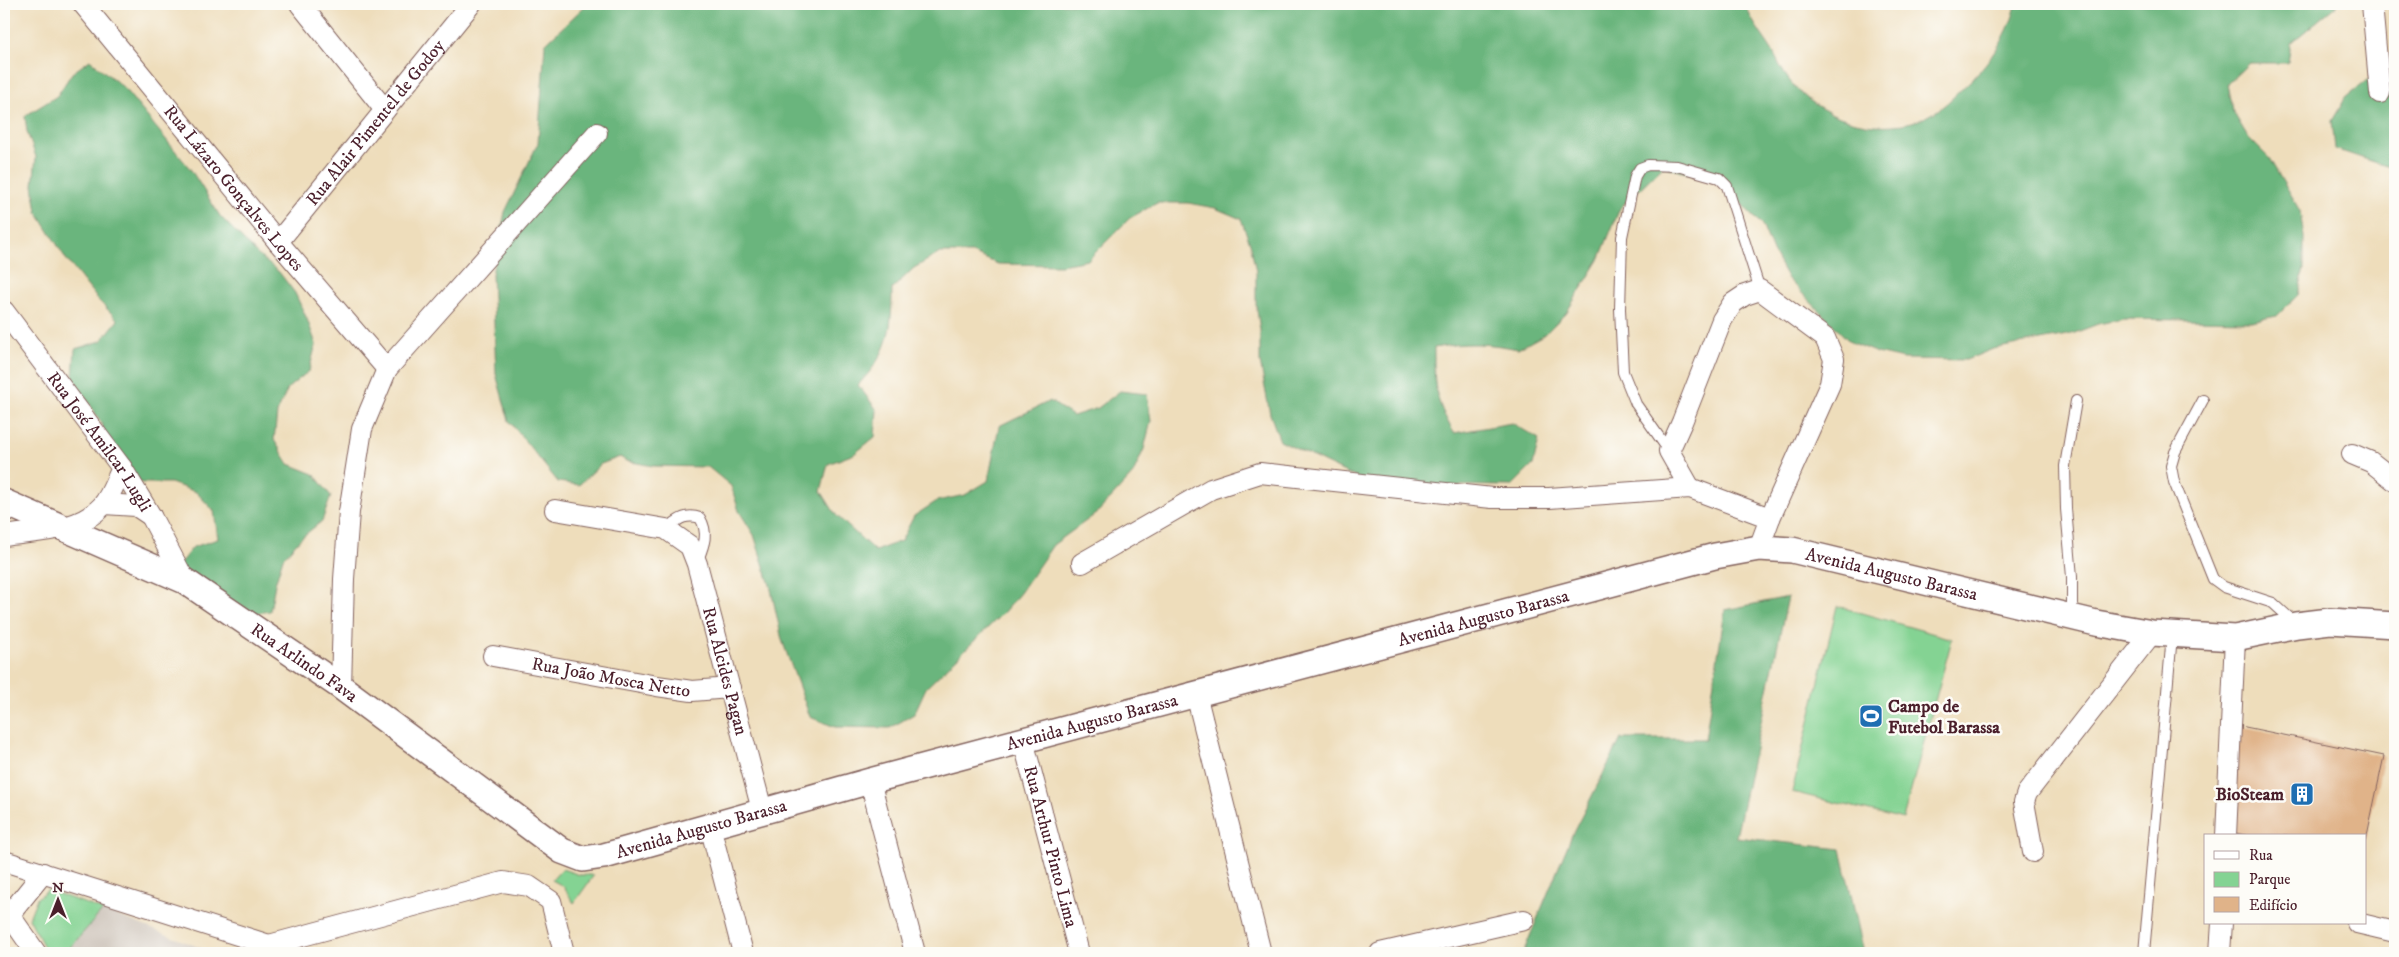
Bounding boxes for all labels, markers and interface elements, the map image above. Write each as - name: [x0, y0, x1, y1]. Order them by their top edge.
- street label: Rua Alair Pimentel de Godoy: [302, 35, 450, 211]
- street label: Rua Lázaro Gonçalves Lopes: [158, 101, 308, 276]
- street label: Rua José Amilcar Lugli: [42, 368, 156, 516]
- street label: Avenida Augusto Barassa: [1803, 544, 1980, 606]
- street label: Avenida Augusto Barassa: [1396, 585, 1572, 652]
- street label: Rua Alcides Pagan: [697, 605, 752, 738]
- street label: Rua Arlindo Fava: [246, 619, 362, 708]
- street label: Rua João Mosca Netto: [530, 653, 692, 703]
- street label: Avenida Augusto Barassa: [1004, 689, 1180, 756]
- place label: Campo de Futebol Barassa: [1888, 696, 2000, 739]
- sports icon: Campo de Futebol Barassa: [1858, 703, 1884, 729]
- street label: Rua Arthur Pinto Lima: [1018, 763, 1082, 930]
- building icon: BioSteam: [2289, 781, 2315, 807]
- place label: BioSteam: [2215, 784, 2284, 806]
- street label: Avenida Augusto Barassa: [614, 795, 790, 864]
- legend: [2204, 834, 2366, 924]
- text: Rua: [2249, 846, 2273, 865]
- text: Parque: [2249, 870, 2290, 889]
- north arrow: [32, 874, 82, 924]
- text: N: [52, 879, 64, 897]
- text: Edifício: [2249, 896, 2297, 915]

